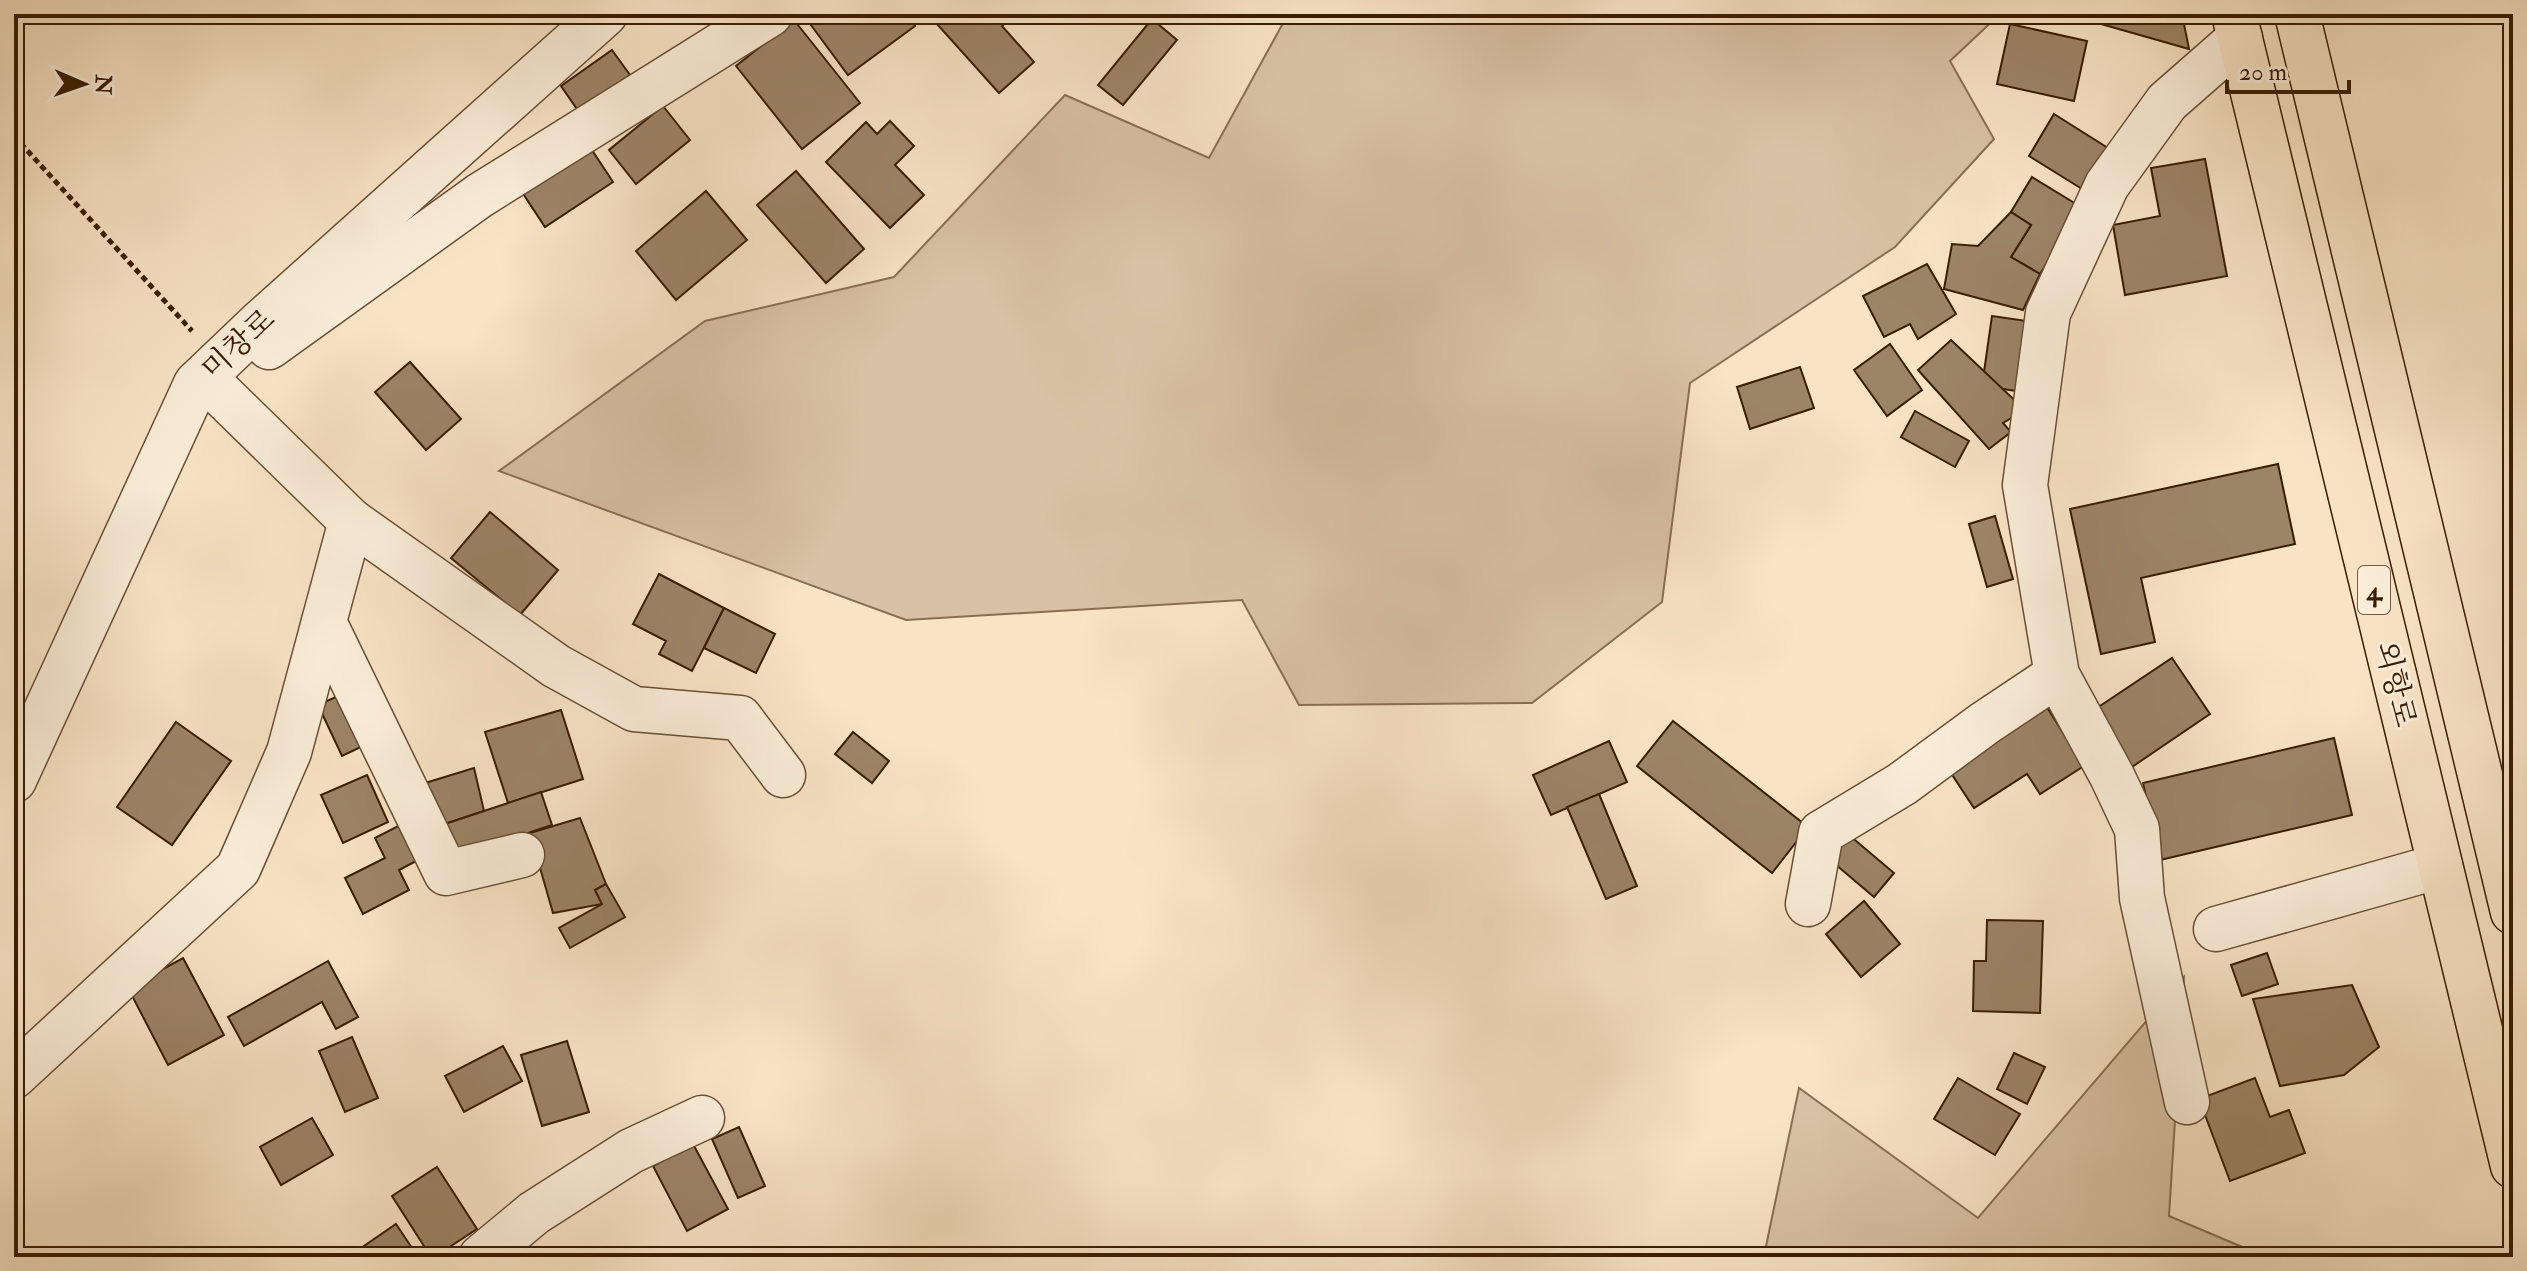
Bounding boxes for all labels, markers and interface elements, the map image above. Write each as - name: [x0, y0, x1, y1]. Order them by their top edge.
- north arrow: [44, 44, 124, 124]
- scale bar: [2227, 44, 2349, 94]
- text: 20 m: [2239, 57, 2288, 88]
- text: N: [89, 73, 117, 95]
- street label: 미창로: [194, 301, 283, 388]
- road number: 4: [2358, 566, 2390, 614]
- street label: 외항로: [2367, 637, 2424, 731]

